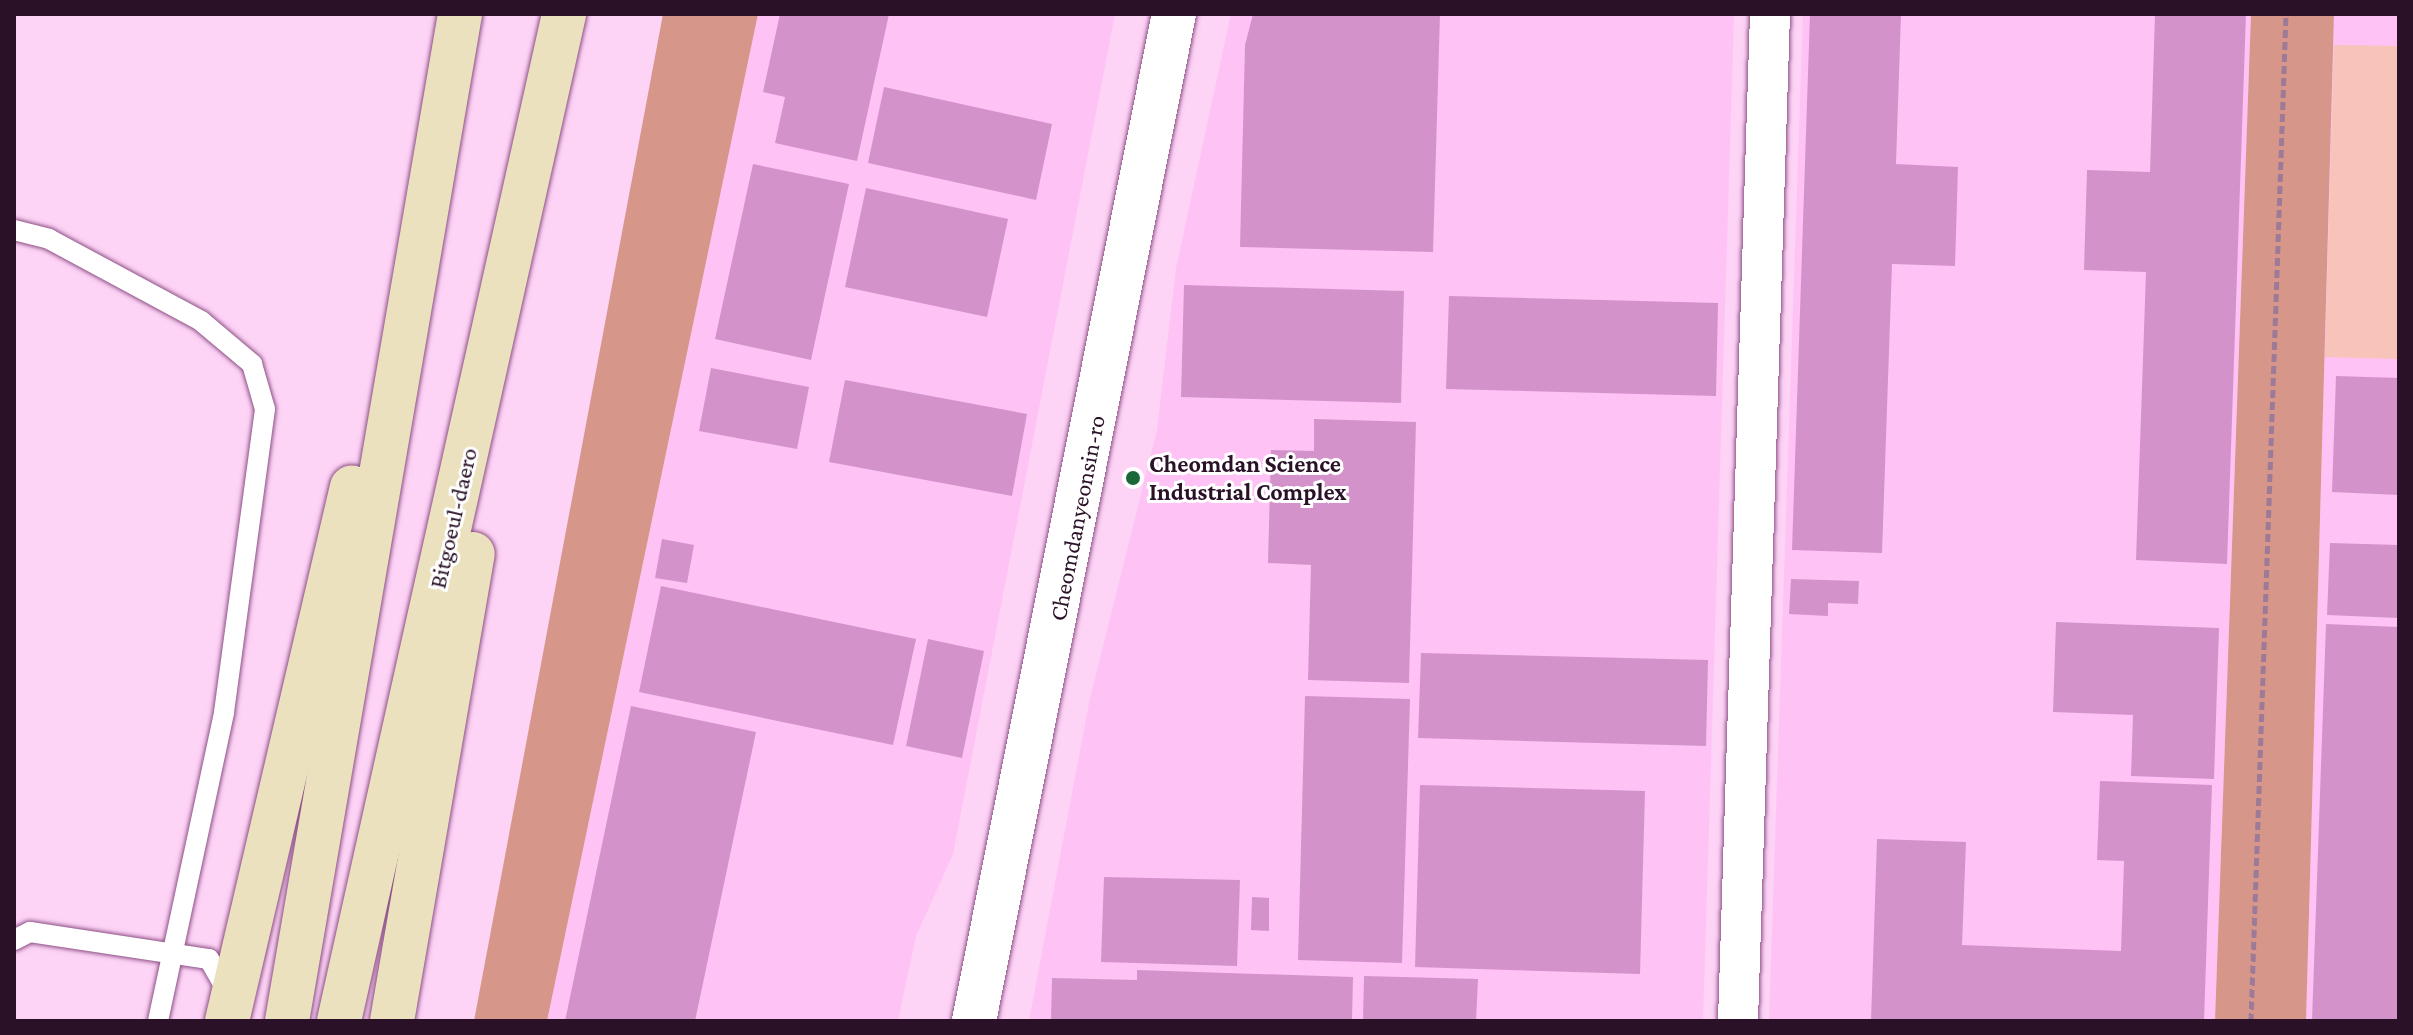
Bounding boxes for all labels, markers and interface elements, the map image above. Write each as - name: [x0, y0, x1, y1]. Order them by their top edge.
- street label: Cheomdanyeonsin-ro: [1043, 413, 1111, 623]
- street label: Bitgoeul-daero: [423, 445, 483, 591]
- place label: Cheomdan Science Industrial Complex: [1149, 450, 1346, 506]
- marker: Cheomdan Science Industrial Complex: [1124, 469, 1142, 487]

